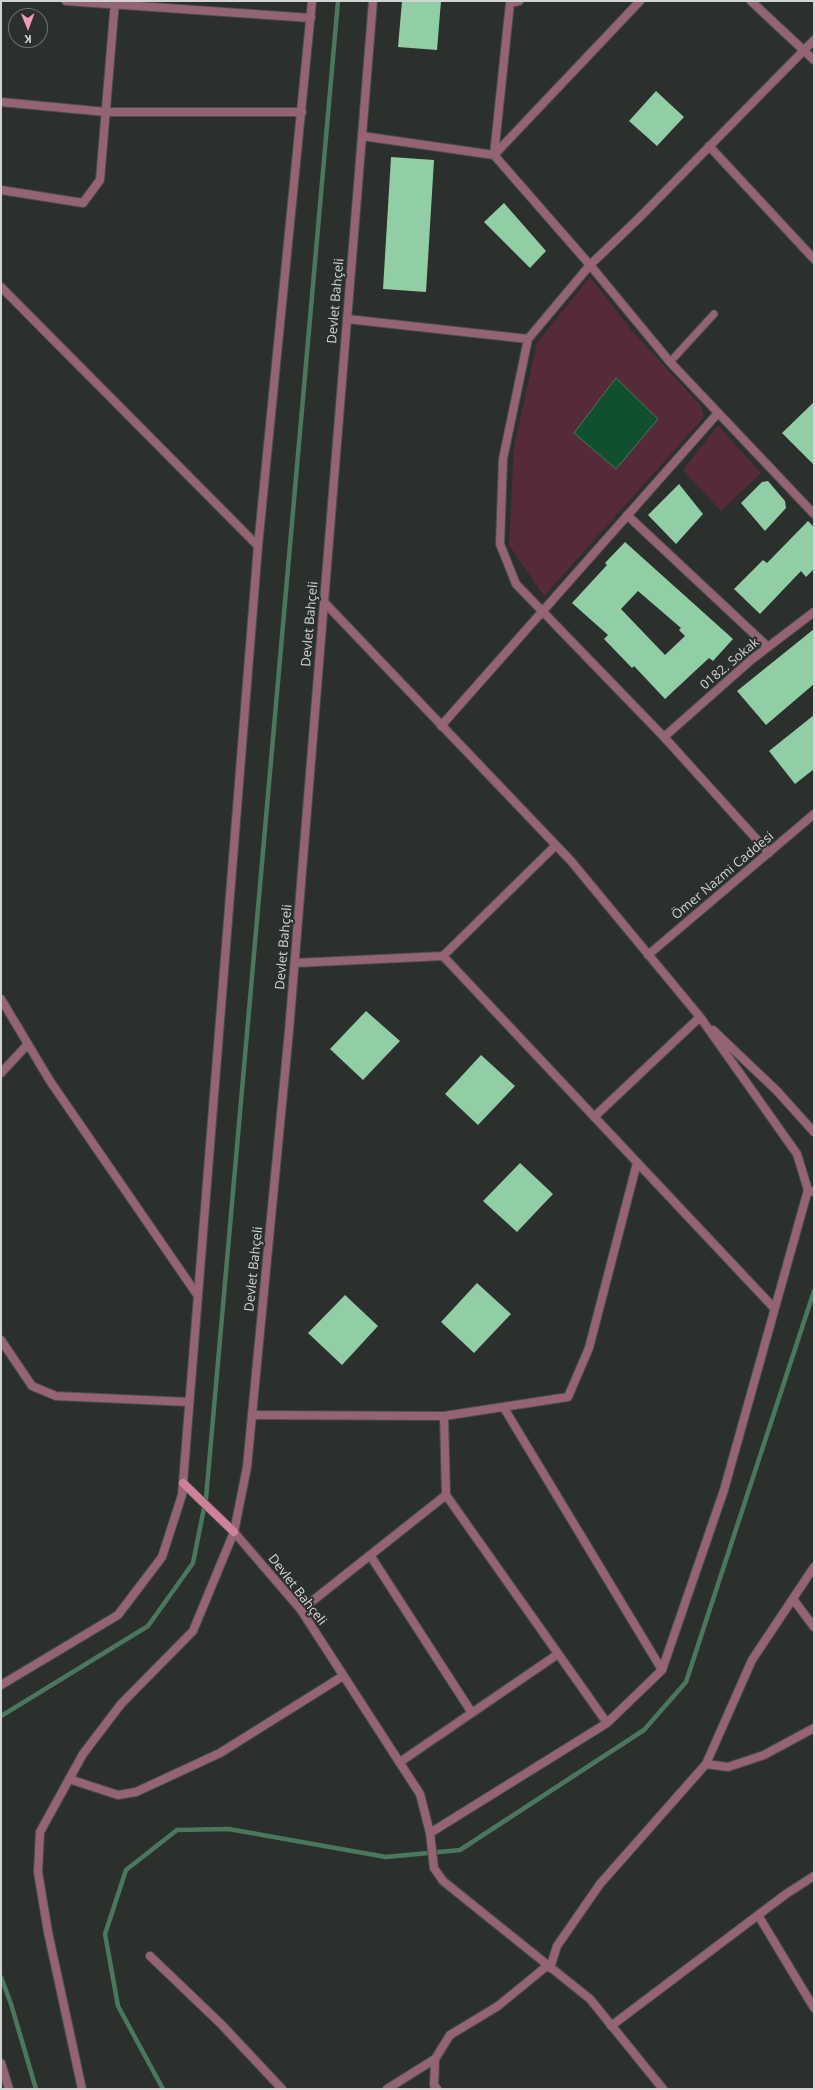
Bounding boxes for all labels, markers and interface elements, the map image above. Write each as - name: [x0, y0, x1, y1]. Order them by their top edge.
- north arrow: [8, 8, 48, 48]
- text: K: [24, 32, 32, 47]
- street label: Devlet Bahçeli: [325, 258, 347, 344]
- street label: Devlet Bahçeli: [299, 581, 321, 667]
- street label: 0182. Sokak: [697, 635, 763, 693]
- street label: Ömer Nazmi Caddesi: [669, 829, 777, 923]
- street label: Devlet Bahçeli: [273, 904, 295, 990]
- street label: Devlet Bahçeli: [242, 1226, 266, 1312]
- street label: Devlet Bahçeli: [265, 1552, 329, 1628]

